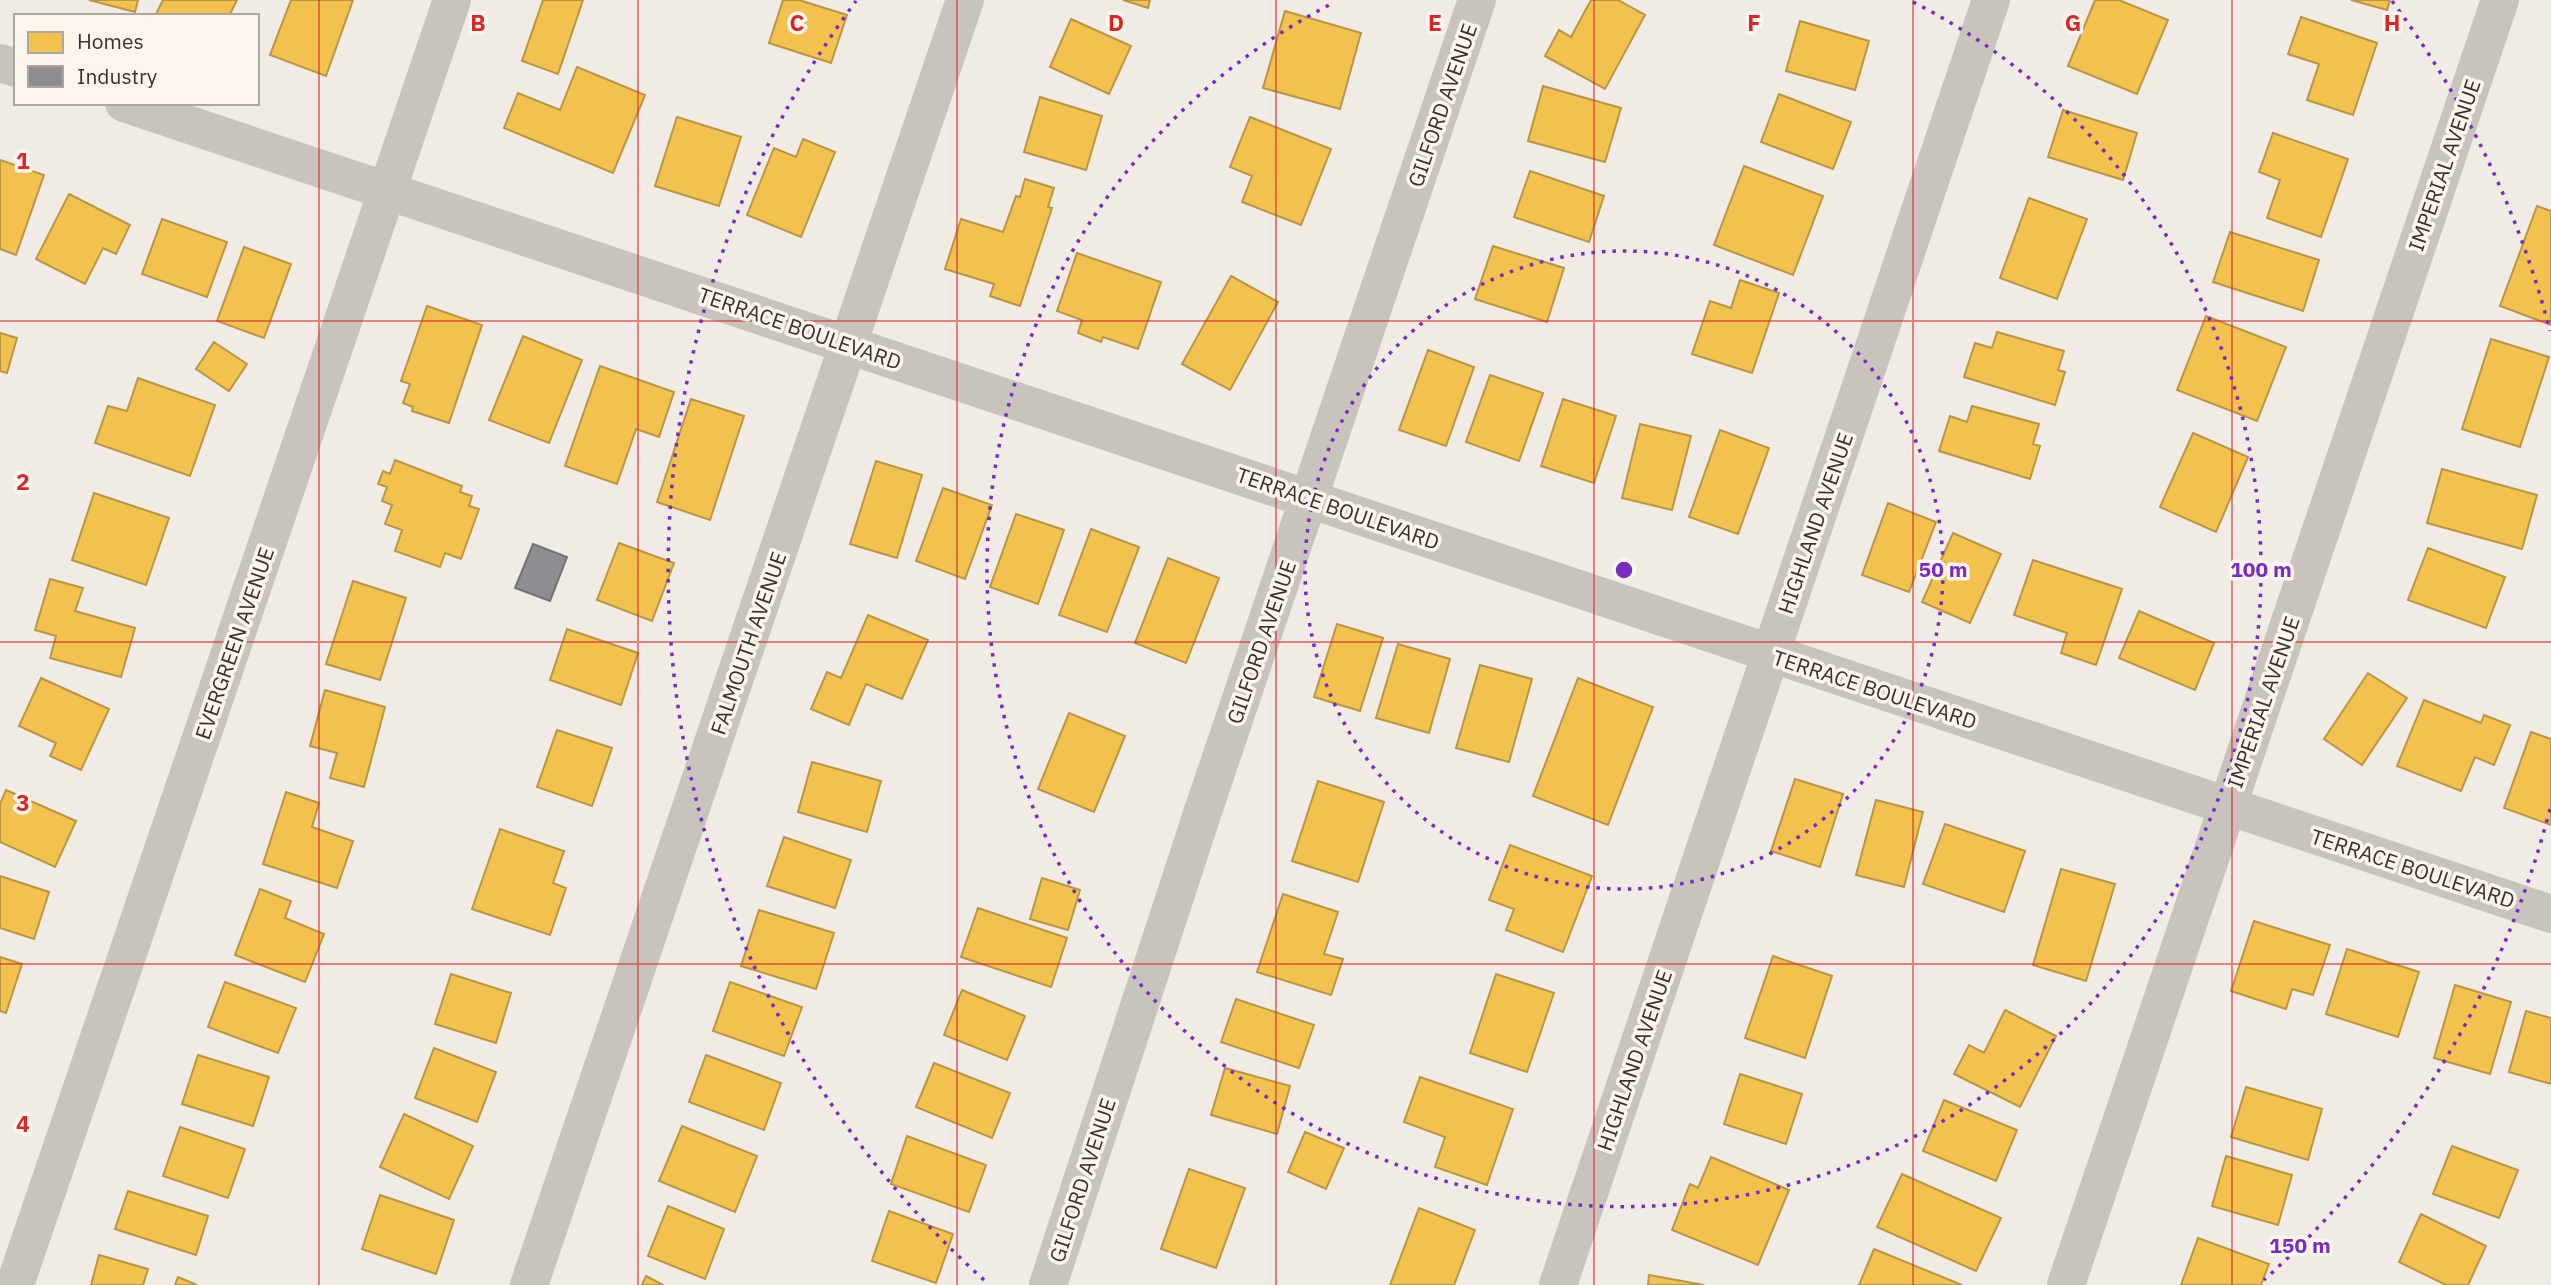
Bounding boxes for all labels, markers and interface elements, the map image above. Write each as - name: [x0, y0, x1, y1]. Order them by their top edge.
- text: B: [470, 7, 486, 37]
- text: C: [790, 7, 805, 37]
- text: D: [1108, 7, 1124, 37]
- text: F: [1747, 7, 1761, 37]
- text: G: [2065, 7, 2081, 37]
- text: H: [2384, 7, 2400, 37]
- legend: [14, 14, 259, 105]
- street label: GILFORD AVENUE: [1402, 20, 1482, 190]
- text: Homes: [77, 27, 144, 55]
- text: Industry: [77, 62, 158, 90]
- street label: IMPERIAL AVENUE: [2401, 75, 2487, 255]
- text: 1: [16, 145, 30, 175]
- street label: TERRACE BOULEVARD: [695, 280, 905, 376]
- street label: HIGHLAND AVENUE: [1771, 429, 1859, 617]
- street label: TERRACE BOULEVARD: [1233, 460, 1443, 556]
- text: 2: [16, 466, 30, 496]
- street label: EVERGREEN AVENUE: [188, 543, 280, 743]
- street label: FALMOUTH AVENUE: [704, 548, 792, 738]
- text: 50 m: [1919, 555, 1967, 583]
- text: 100 m: [2230, 555, 2292, 583]
- street label: GILFORD AVENUE: [1220, 556, 1302, 728]
- centre of rings: [1612, 558, 1636, 582]
- street label: IMPERIAL AVENUE: [2220, 612, 2306, 792]
- street label: TERRACE BOULEVARD: [1769, 643, 1981, 735]
- text: 3: [16, 787, 30, 817]
- street label: TERRACE BOULEVARD: [2307, 822, 2519, 914]
- street label: HIGHLAND AVENUE: [1590, 966, 1678, 1154]
- street label: GILFORD AVENUE: [1042, 1094, 1122, 1266]
- text: 4: [16, 1108, 30, 1138]
- text: 150 m: [2269, 1231, 2331, 1259]

